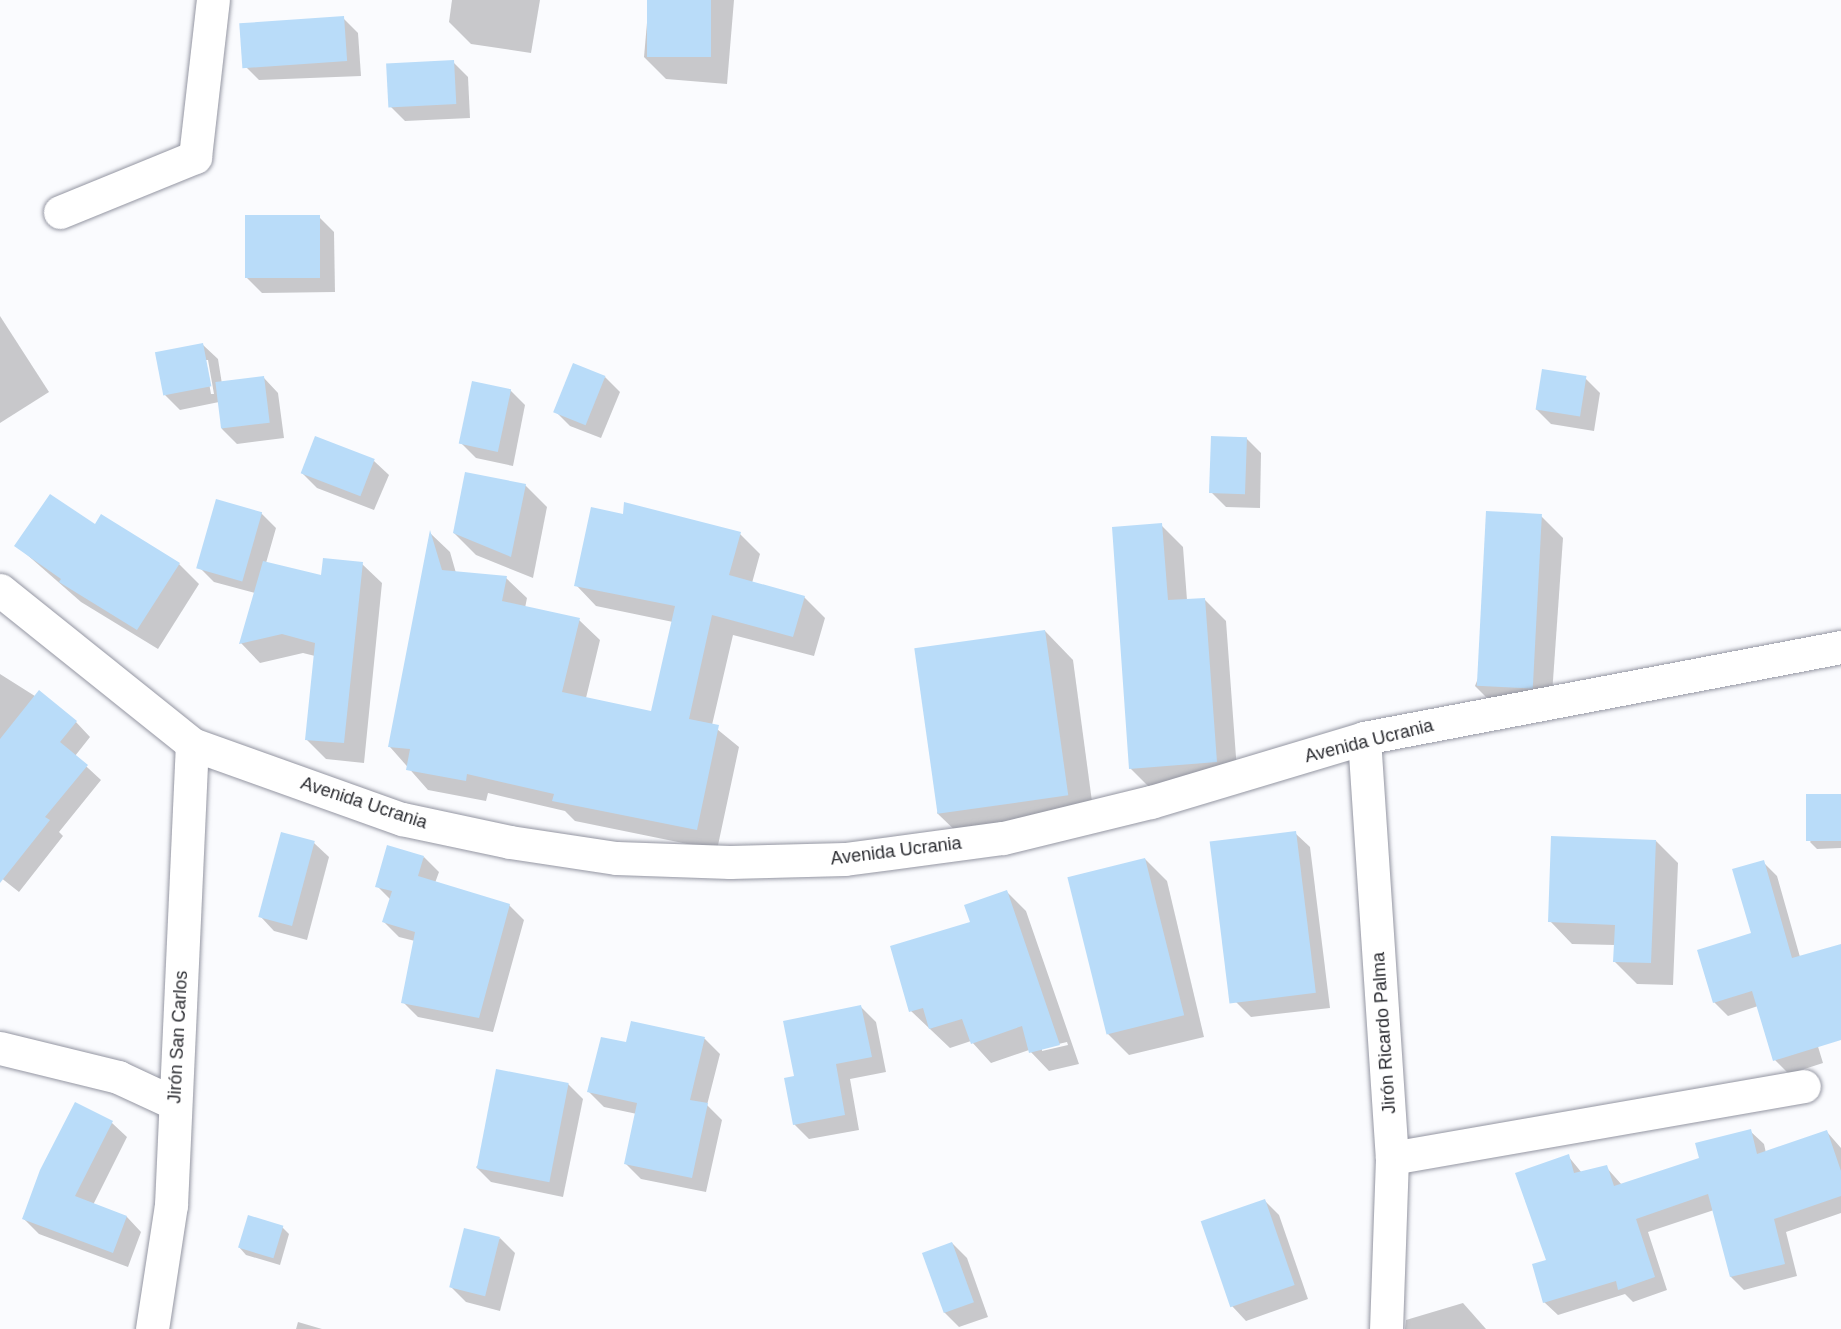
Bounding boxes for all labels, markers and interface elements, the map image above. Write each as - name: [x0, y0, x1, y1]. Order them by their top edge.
- street label: Avenida Ucrania: [1302, 715, 1436, 767]
- street label: Avenida Ucrania: [298, 772, 430, 834]
- street label: Avenida Ucrania: [829, 832, 963, 870]
- street label: Jirón Ricardo Palma: [1368, 951, 1400, 1115]
- street label: Jirón San Carlos: [164, 970, 192, 1104]

